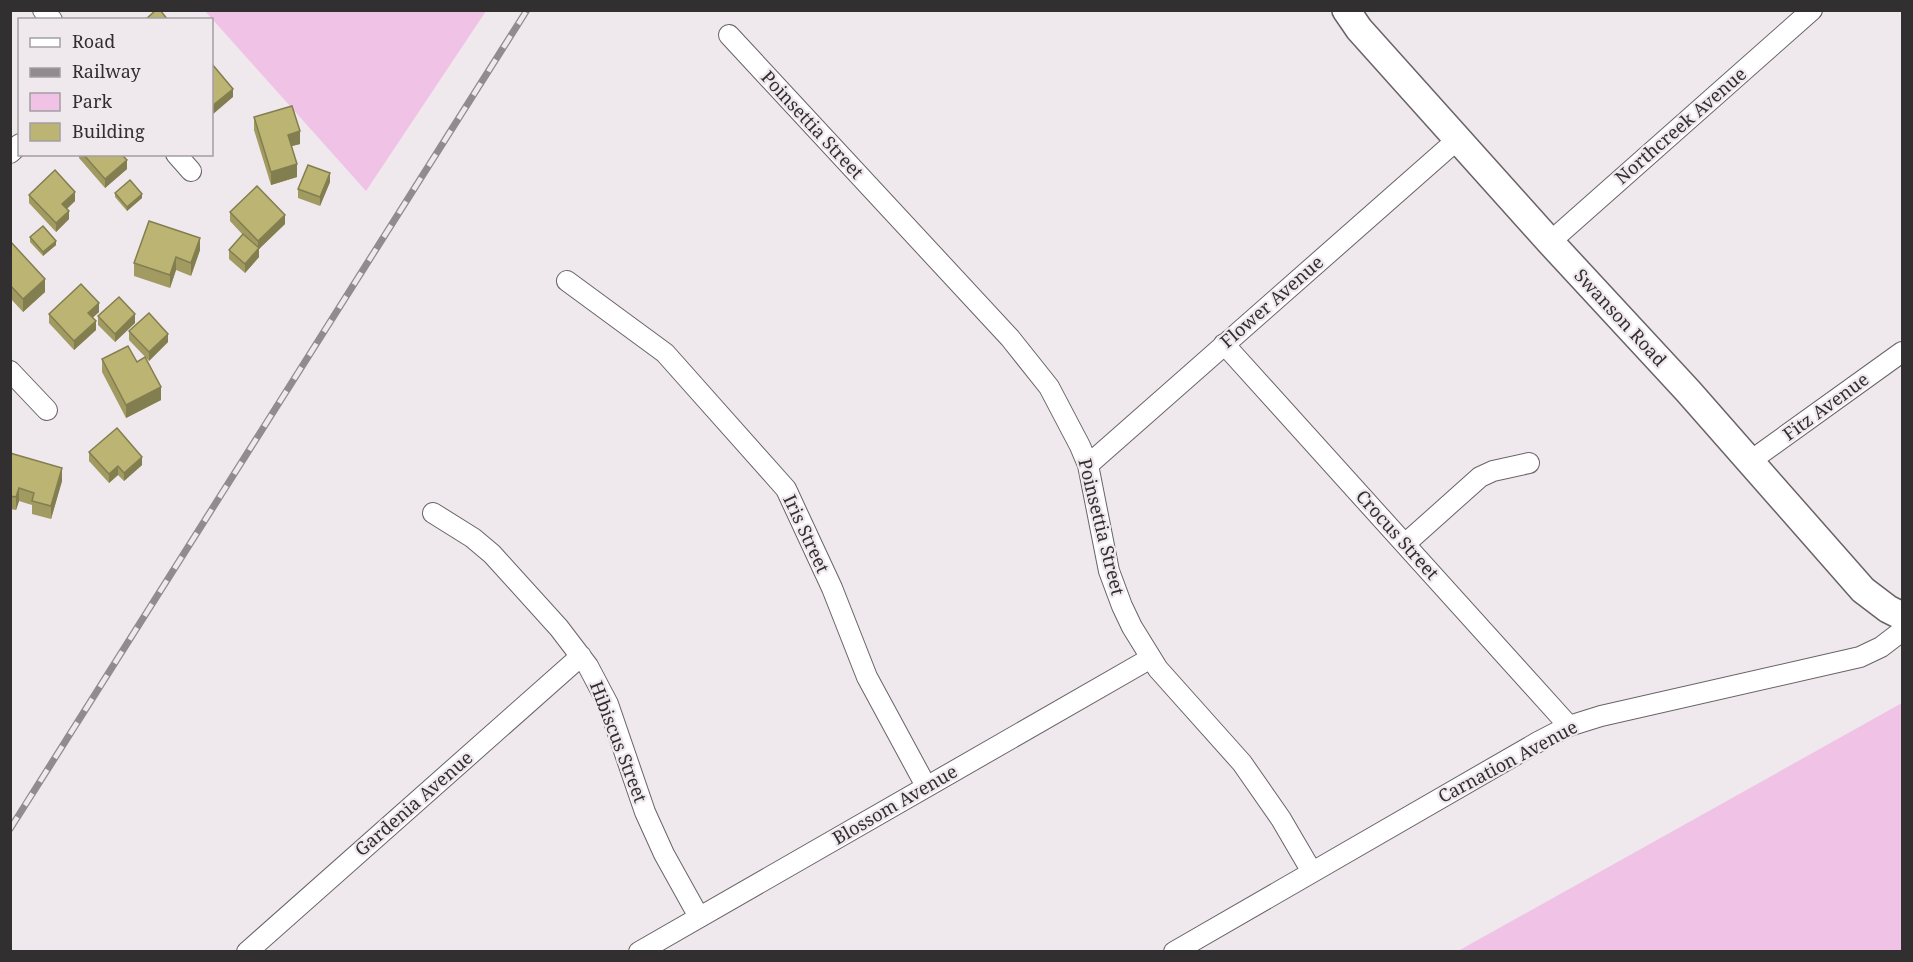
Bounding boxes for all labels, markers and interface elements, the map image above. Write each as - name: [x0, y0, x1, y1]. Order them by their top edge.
- legend: [18, 18, 213, 156]
- text: Road: [72, 29, 115, 53]
- text: Railway: [72, 59, 142, 83]
- street label: Northcreek Avenue: [1610, 62, 1751, 189]
- street label: Poinsettia Street: [756, 65, 869, 184]
- text: Park: [72, 89, 112, 113]
- text: Building: [72, 119, 145, 143]
- street label: Flower Avenue: [1215, 250, 1328, 353]
- street label: Swanson Road: [1569, 263, 1672, 371]
- street label: Fitz Avenue: [1778, 367, 1873, 446]
- street label: Poinsettia Street: [1073, 456, 1131, 597]
- street label: Crocus Street: [1351, 484, 1445, 584]
- street label: Iris Street: [778, 491, 835, 577]
- street label: Hibiscus Street: [585, 677, 653, 806]
- street label: Carnation Avenue: [1434, 714, 1581, 808]
- street label: Gardenia Avenue: [349, 745, 477, 861]
- street label: Blossom Avenue: [828, 759, 961, 850]

